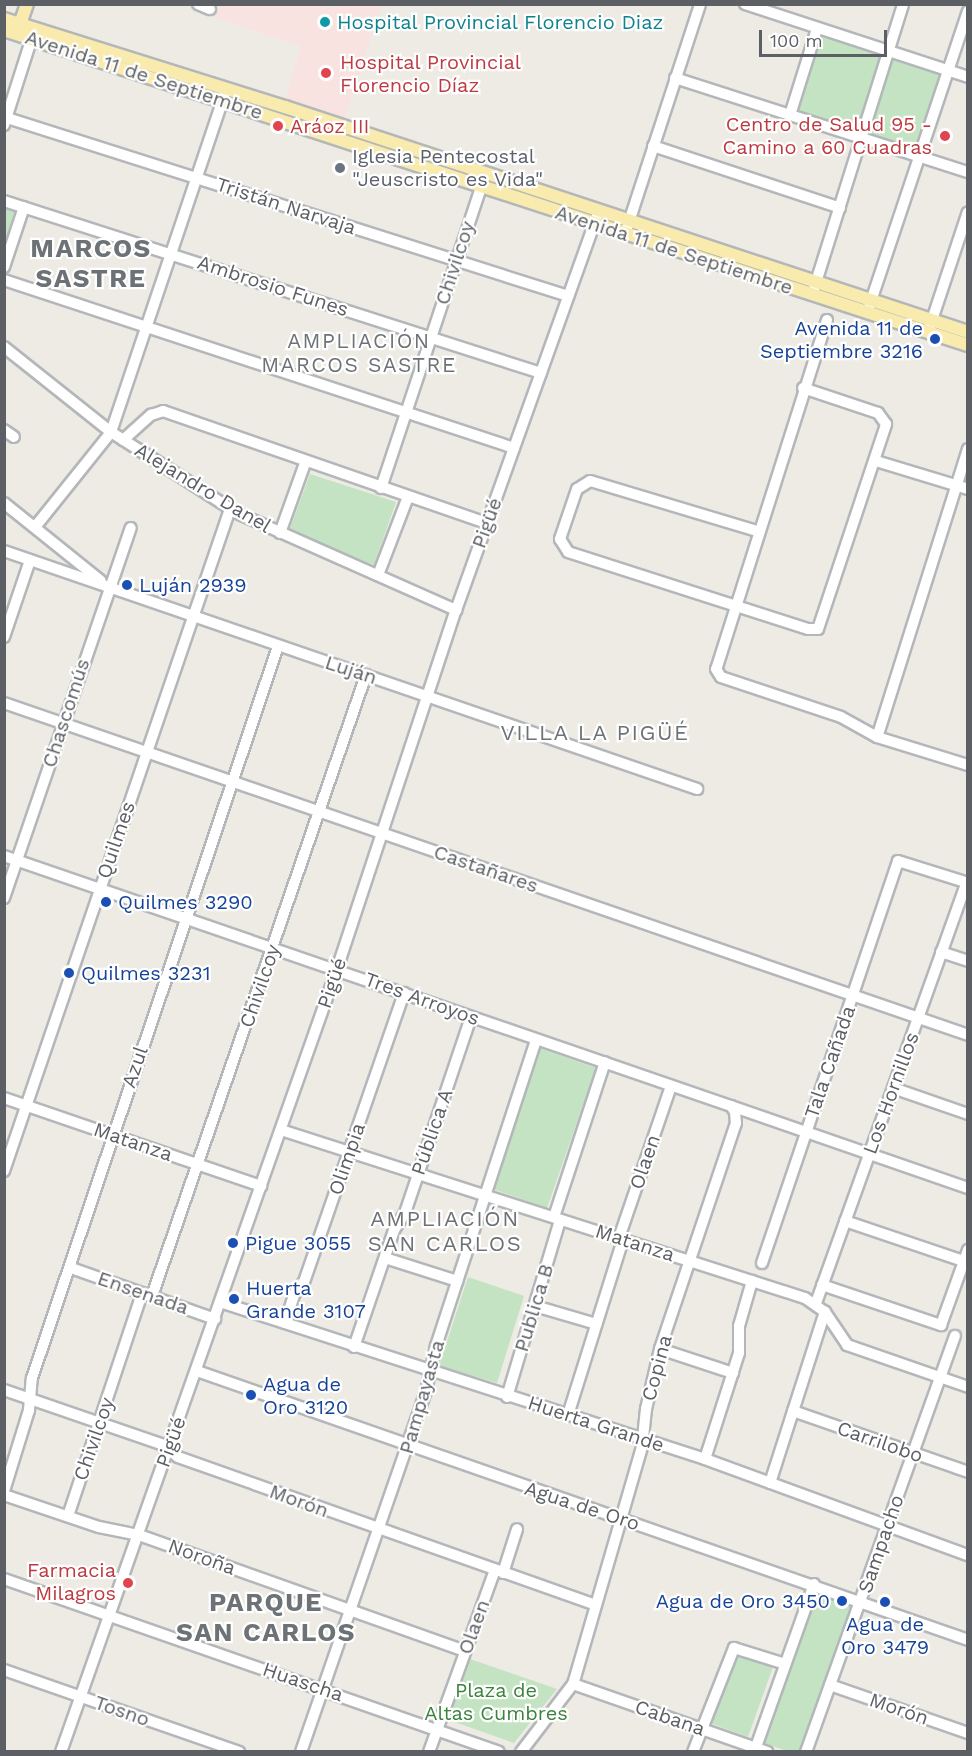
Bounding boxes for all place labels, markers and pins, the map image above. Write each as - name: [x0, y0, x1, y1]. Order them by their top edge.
- place label: Hospital Provincial Florencio Diaz: [337, 10, 665, 34]
- marker: Hospital Provincial Florencio Diaz: [318, 15, 332, 29]
- place label: Hospital Provincial Florencio Díaz: [340, 50, 522, 97]
- marker: Hospital Provincial Florencio Díaz: [317, 64, 335, 82]
- place label: Centro de Salud 95 - Camino a 60 Cuadras: [722, 112, 932, 159]
- place label: Aráoz III: [290, 114, 369, 138]
- marker: Aráoz III: [271, 119, 285, 133]
- marker: Centro de Salud 95 - Camino a 60 Cuadras: [936, 127, 954, 145]
- place label: Iglesia Pentecostal "Jeuscristo es Vida": [352, 144, 544, 191]
- marker: Iglesia Pentecostal "Jeuscristo es Vida": [333, 161, 347, 175]
- place label: Avenida 11 de Septiembre 3216: [760, 316, 923, 363]
- marker: Avenida 11 de Septiembre 3216: [928, 332, 942, 346]
- place label: Luján 2939: [139, 573, 247, 597]
- marker: Luján 2939: [120, 578, 134, 592]
- place label: Quilmes 3290: [118, 890, 253, 914]
- marker: Quilmes 3290: [99, 895, 113, 909]
- place label: Quilmes 3231: [81, 961, 210, 985]
- marker: Quilmes 3231: [62, 966, 76, 980]
- place label: Pigue 3055: [245, 1231, 351, 1255]
- marker: Pigue 3055: [226, 1236, 240, 1250]
- place label: Huerta Grande 3107: [246, 1276, 366, 1323]
- marker: Huerta Grande 3107: [227, 1292, 241, 1306]
- place label: Agua de Oro 3120: [263, 1372, 348, 1419]
- marker: Agua de Oro 3120: [244, 1388, 258, 1402]
- place label: Farmacia Milagros: [27, 1559, 116, 1606]
- marker: Farmacia Milagros: [121, 1576, 135, 1590]
- place label: Agua de Oro 3450: [655, 1589, 830, 1613]
- marker: Agua de Oro 3450: [835, 1594, 849, 1608]
- marker: Agua de Oro 3479: [878, 1595, 892, 1609]
- place label: Agua de Oro 3479: [841, 1612, 929, 1659]

